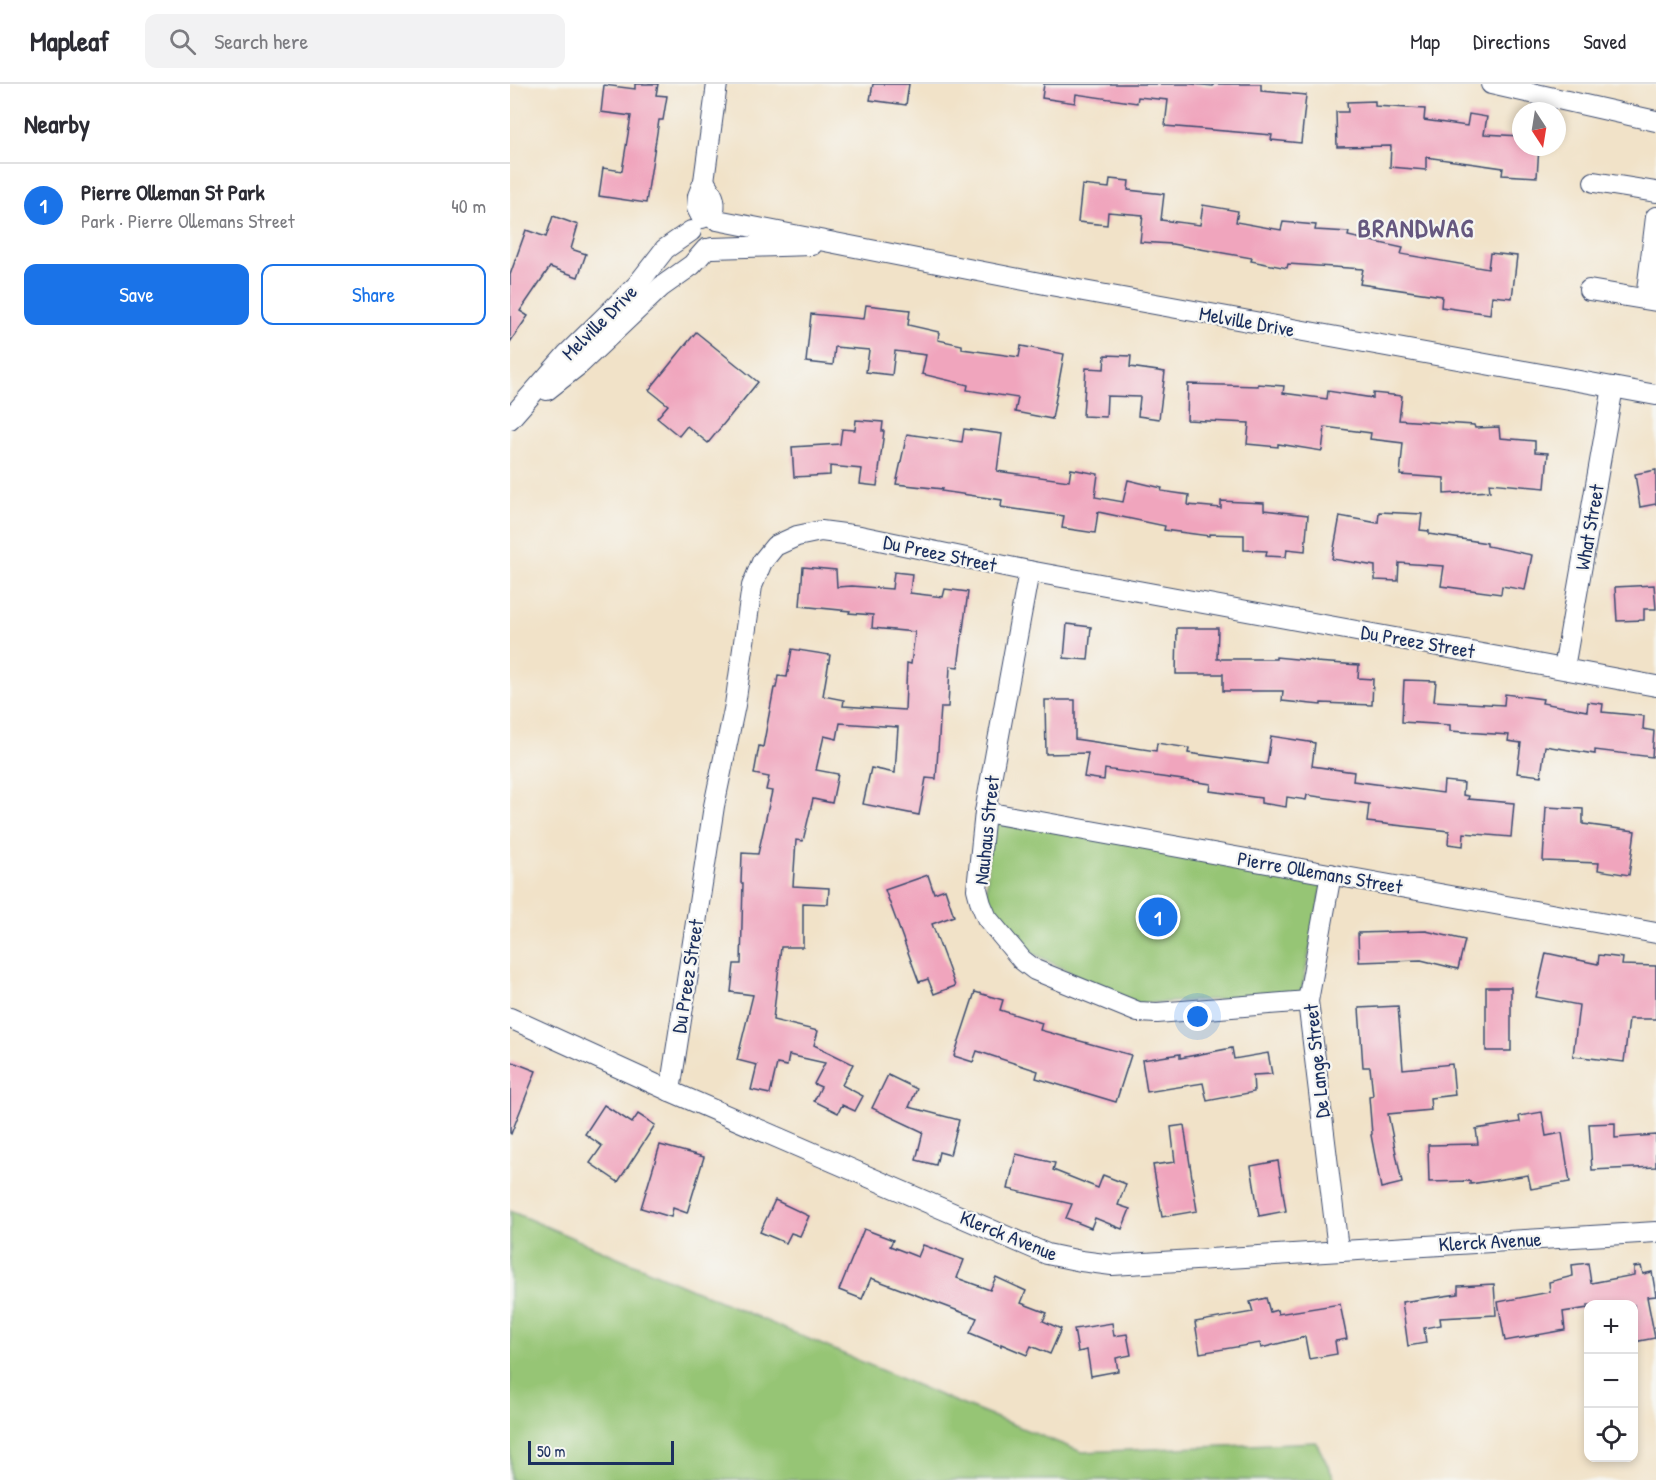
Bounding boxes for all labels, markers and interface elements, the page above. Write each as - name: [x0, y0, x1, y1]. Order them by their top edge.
- search box: [145, 14, 565, 68]
- text: Mapleaf: [30, 22, 109, 60]
- icon: search: [166, 25, 199, 58]
- text: Search here: [214, 26, 308, 56]
- text: Map: [1410, 27, 1440, 56]
- text: Directions: [1473, 27, 1550, 56]
- text: Saved: [1583, 27, 1626, 56]
- north arrow: [1512, 102, 1566, 156]
- text: Nearby: [24, 106, 90, 141]
- text: Pierre Olleman St Park: [81, 177, 265, 207]
- text: 1: [40, 192, 47, 219]
- text: 40 m: [451, 192, 486, 219]
- text: Park · Pierre Ollemans Street: [81, 207, 295, 234]
- district label: BRANDWAG: [1357, 210, 1475, 245]
- button: Save: [24, 264, 249, 325]
- button: Share: [261, 264, 486, 325]
- street label: Melville Drive: [555, 278, 643, 366]
- street label: Melville Drive: [1197, 299, 1297, 343]
- street label: What Street: [1568, 481, 1610, 572]
- street label: Du Preez Street: [881, 528, 1000, 578]
- street label: Du Preez Street: [1359, 618, 1478, 664]
- street label: Nauhaus Street: [967, 773, 1005, 886]
- street label: Pierre Ollemans Street: [1235, 844, 1406, 900]
- pin: 1: [1138, 894, 1178, 940]
- street label: Du Preez Street: [665, 916, 710, 1035]
- your location: [1183, 1002, 1212, 1031]
- street label: De Lange Street: [1296, 1002, 1335, 1119]
- street label: Klerck Avenue: [956, 1203, 1062, 1267]
- street label: Klerck Avenue: [1438, 1225, 1542, 1257]
- map controls: [1584, 1300, 1638, 1462]
- button: +: [1584, 1300, 1638, 1354]
- button: −: [1584, 1354, 1638, 1408]
- button: locate: [1584, 1408, 1638, 1462]
- scale bar: [528, 1438, 674, 1466]
- text: 50 m: [537, 1440, 566, 1462]

